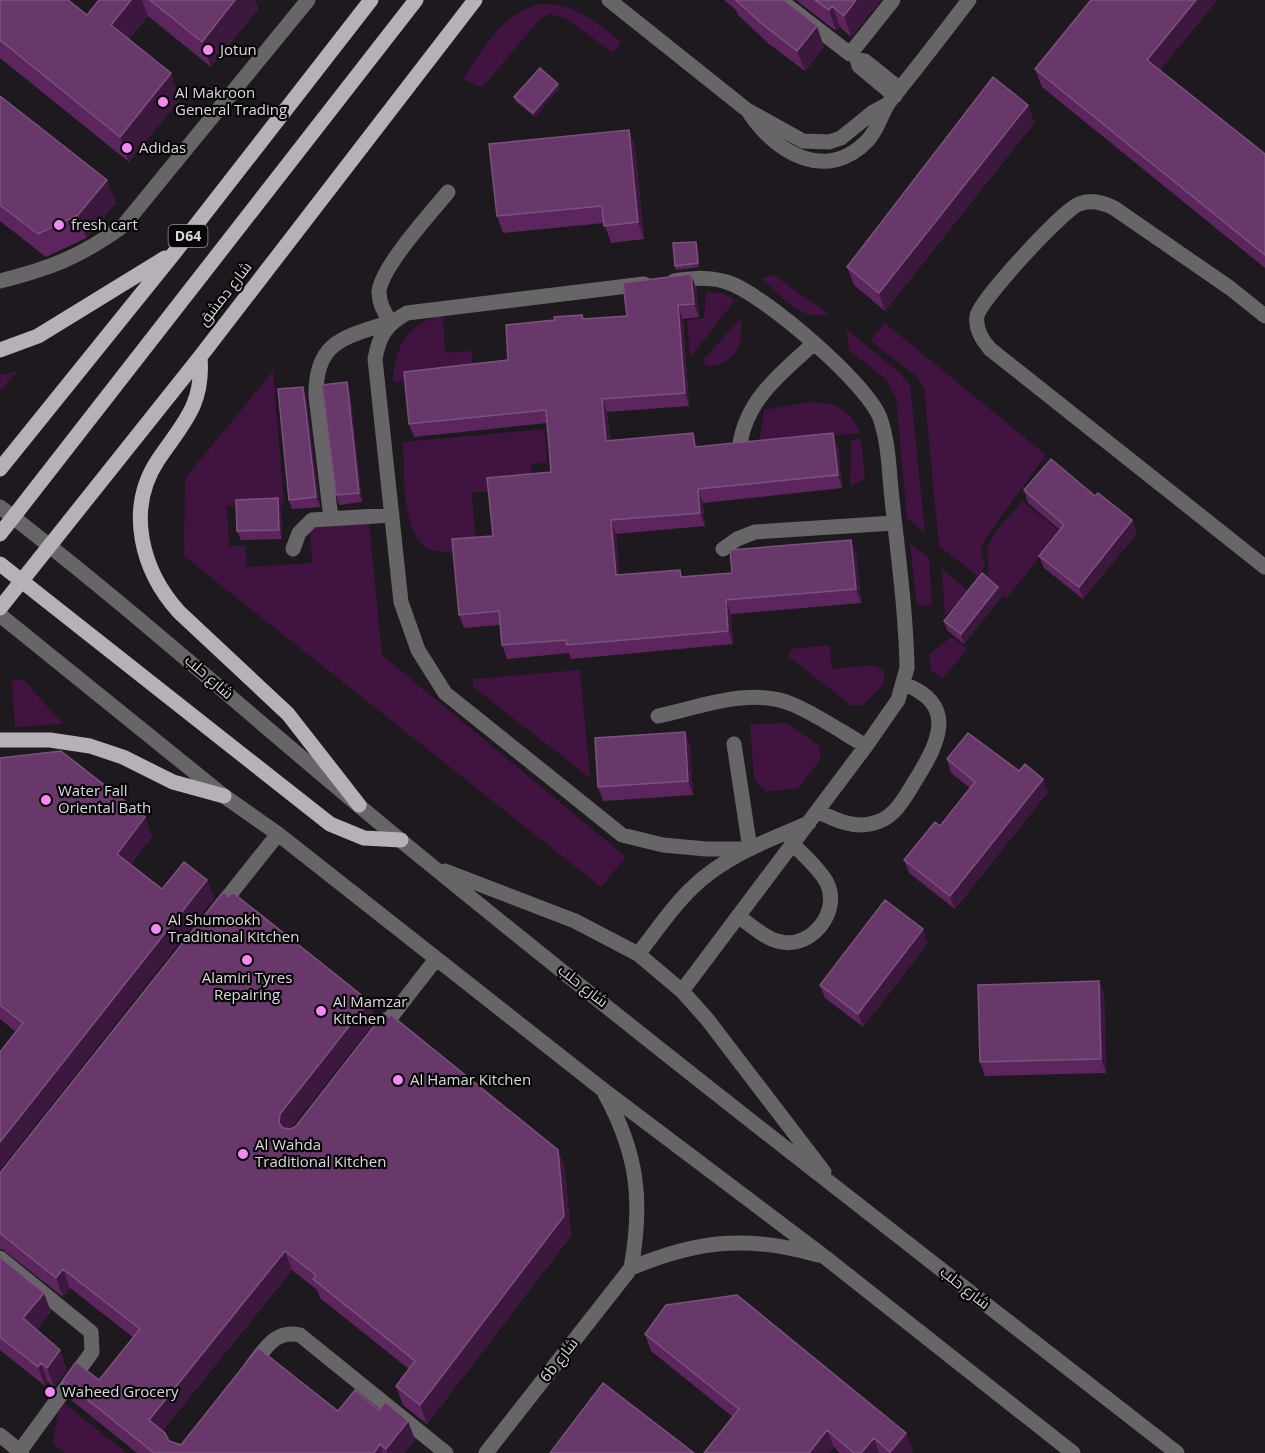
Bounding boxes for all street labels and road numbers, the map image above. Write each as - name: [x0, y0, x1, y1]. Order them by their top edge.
- road number: D64: [168, 225, 207, 247]
- street label: شارع دمشق: [193, 257, 257, 331]
- street label: شارع حلب: [180, 650, 238, 704]
- street label: شارع حلب: [553, 959, 613, 1013]
- street label: شارع حلب: [935, 1261, 995, 1315]
- street label: 6b شارع: [535, 1333, 583, 1387]

